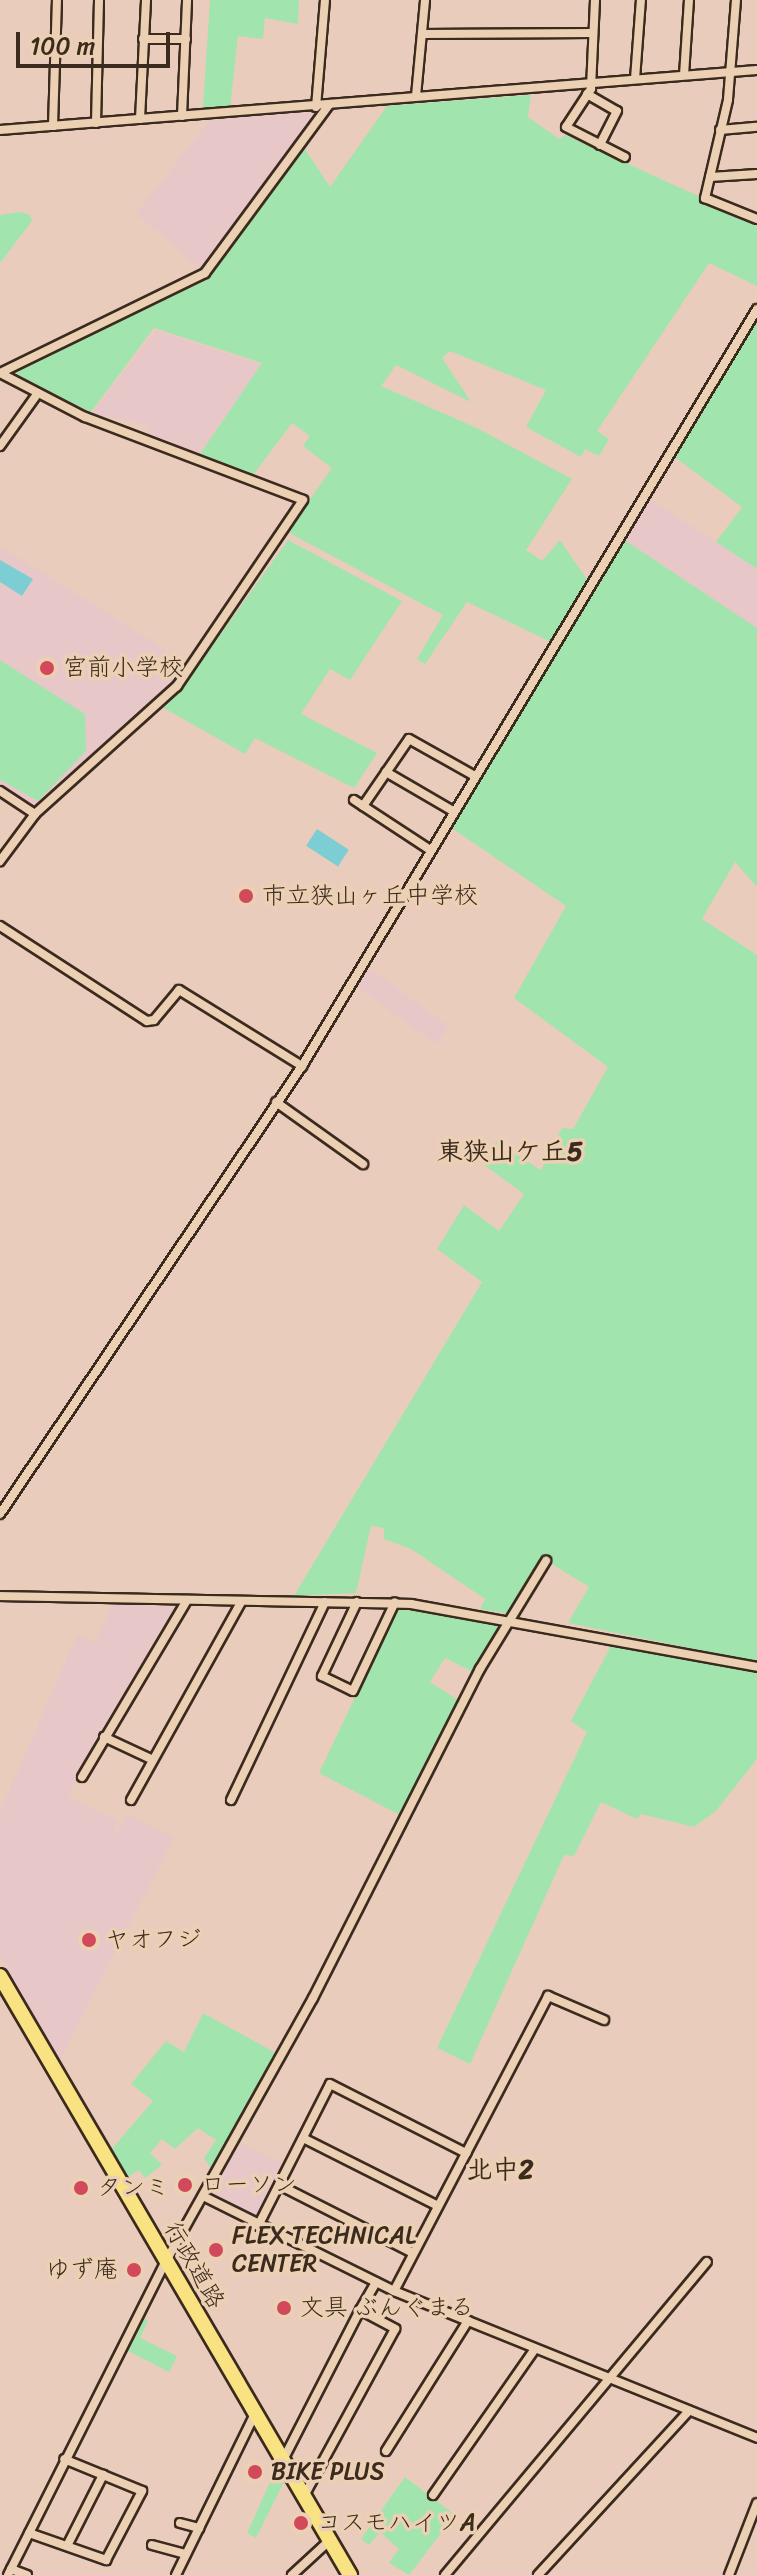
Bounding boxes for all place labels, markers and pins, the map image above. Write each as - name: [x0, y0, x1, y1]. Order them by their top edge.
- place label: 宮前小学校: [63, 654, 183, 682]
- marker: 宮前小学校: [38, 659, 56, 677]
- place label: 市立狭山ヶ丘中学校: [262, 882, 478, 910]
- marker: 市立狭山ヶ丘中学校: [237, 887, 255, 905]
- place label: ヤオフジ: [105, 1926, 201, 1954]
- marker: ヤオフジ: [80, 1931, 98, 1949]
- place label: ローソン: [201, 2171, 297, 2199]
- place label: タンミ: [97, 2174, 169, 2202]
- marker: ローソン: [176, 2176, 194, 2194]
- marker: タンミ: [72, 2179, 90, 2197]
- place label: FLEX TECHNICAL CENTER: [232, 2222, 416, 2278]
- marker: FLEX TECHNICAL CENTER: [207, 2241, 225, 2259]
- place label: ゆず庵: [46, 2256, 118, 2284]
- marker: ゆず庵: [125, 2261, 143, 2279]
- place label: 文具 ぶんぐまる: [300, 2294, 474, 2322]
- marker: 文具 ぶんぐまる: [275, 2299, 293, 2317]
- place label: BIKE PLUS: [271, 2458, 384, 2486]
- marker: BIKE PLUS: [246, 2463, 264, 2481]
- place label: コスモハイツA: [317, 2509, 477, 2537]
- marker: コスモハイツA: [292, 2514, 310, 2532]

